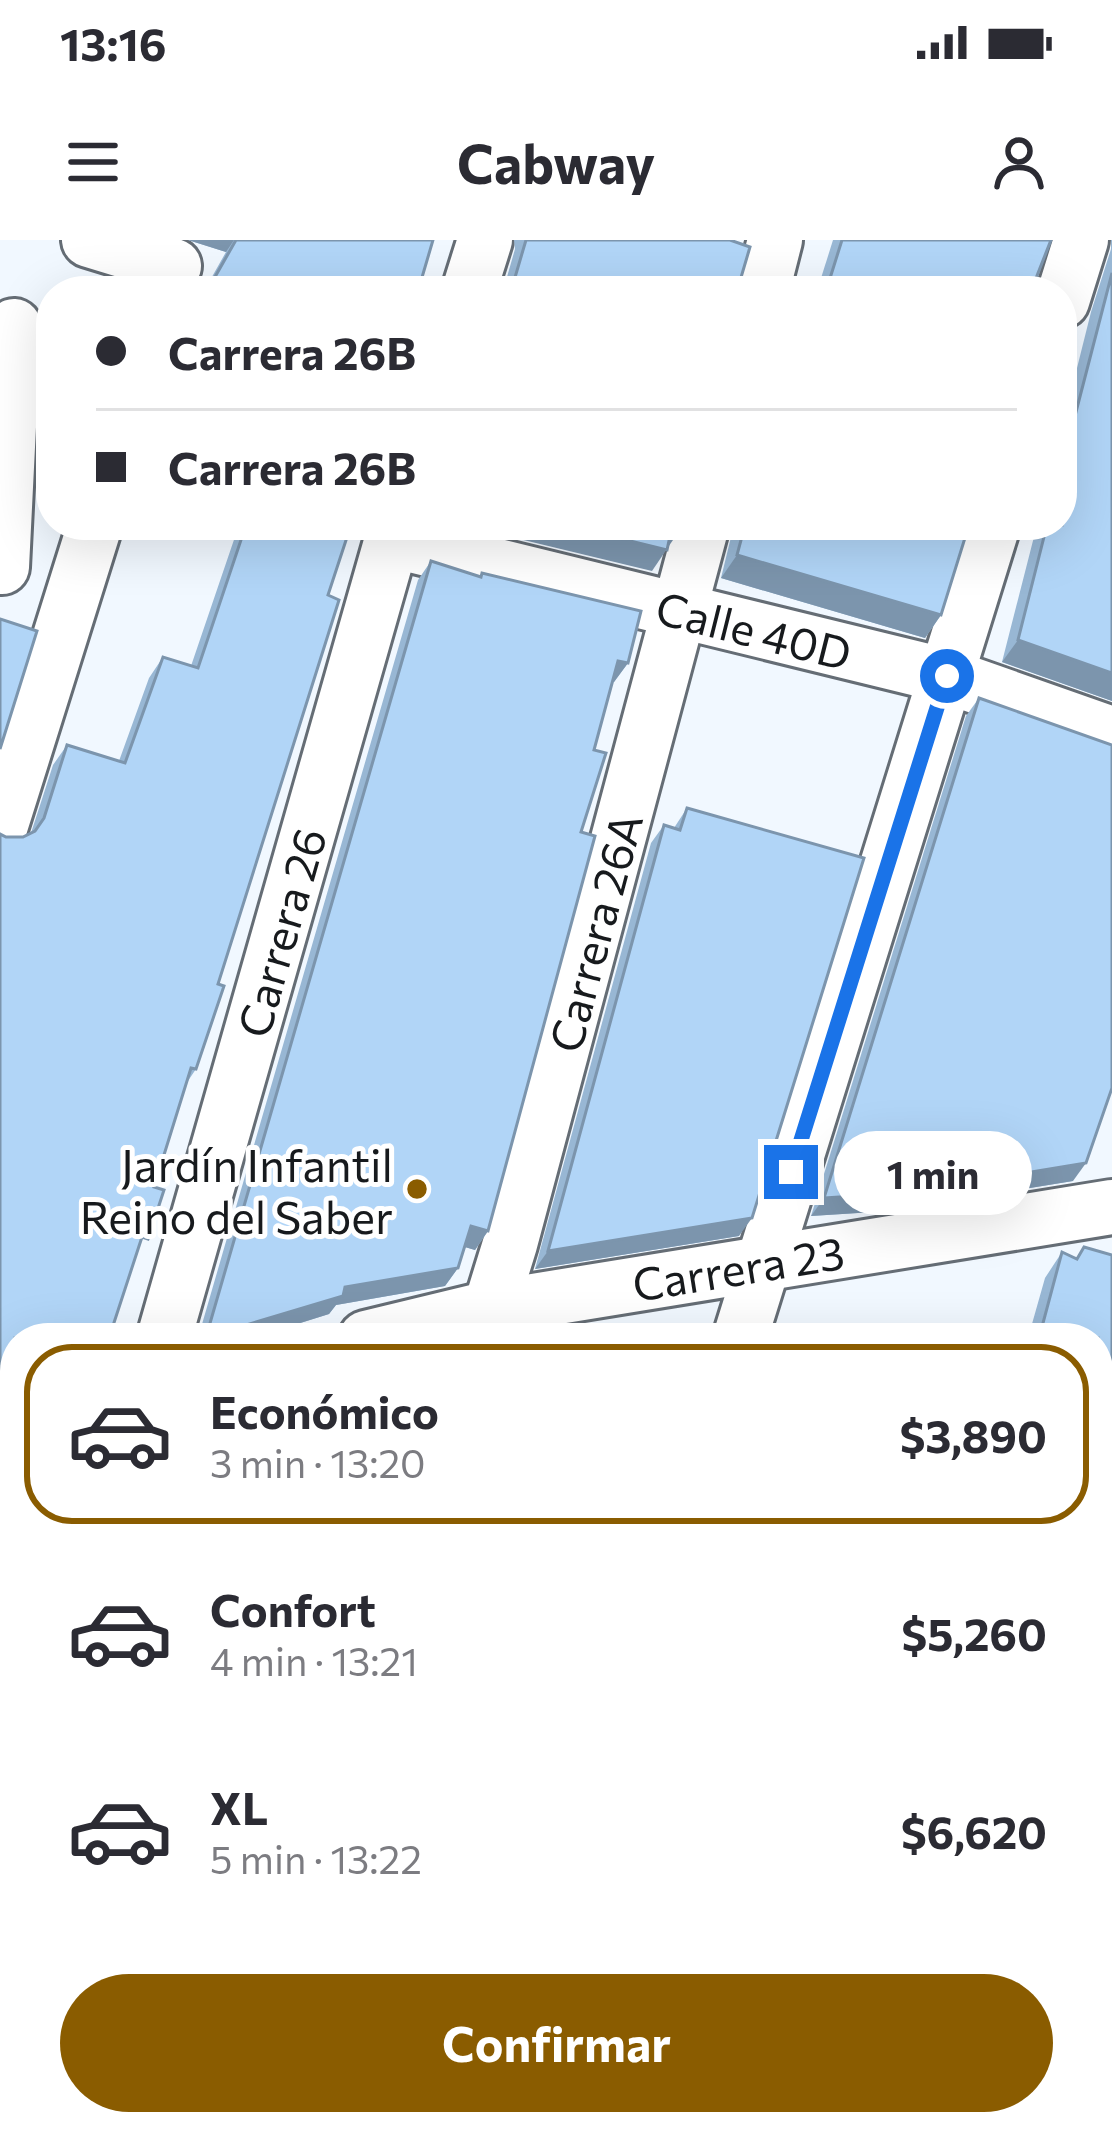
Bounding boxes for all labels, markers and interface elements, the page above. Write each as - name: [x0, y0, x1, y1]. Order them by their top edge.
- text: 13:16: [60, 15, 167, 70]
- icon: menu: [60, 129, 126, 195]
- text: Cabway: [457, 129, 655, 195]
- icon: person: [986, 129, 1052, 195]
- text: Carrera 26B: [168, 324, 416, 379]
- text: Carrera 26B: [168, 439, 416, 494]
- street label: Calle 40D: [651, 578, 857, 680]
- route start: [920, 649, 974, 703]
- street label: Carrera 26A: [536, 806, 652, 1058]
- street label: Carrera 26: [224, 821, 336, 1043]
- callout: 1 min: [833, 1130, 1031, 1214]
- place label: Jardín Infantil Reino del Saber: [80, 1136, 393, 1243]
- route end: [764, 1145, 818, 1199]
- text: 1 min: [887, 1149, 979, 1197]
- marker: Jardín Infantil Reino del Saber: [404, 1176, 430, 1202]
- street label: Carrera 23: [628, 1223, 848, 1311]
- icon: car: [66, 1380, 174, 1488]
- text: Económico: [210, 1383, 439, 1438]
- text: $3,890: [899, 1407, 1047, 1462]
- text: 3 min · 13:20: [210, 1438, 425, 1486]
- icon: car: [66, 1578, 174, 1686]
- text: Confort: [210, 1581, 376, 1636]
- text: $5,260: [901, 1605, 1047, 1660]
- text: 4 min · 13:21: [210, 1636, 418, 1684]
- icon: car: [66, 1776, 174, 1884]
- text: XL: [210, 1779, 268, 1834]
- text: $6,620: [901, 1803, 1047, 1858]
- text: 5 min · 13:22: [210, 1834, 422, 1882]
- button: Confirmar: [60, 1974, 1053, 2112]

